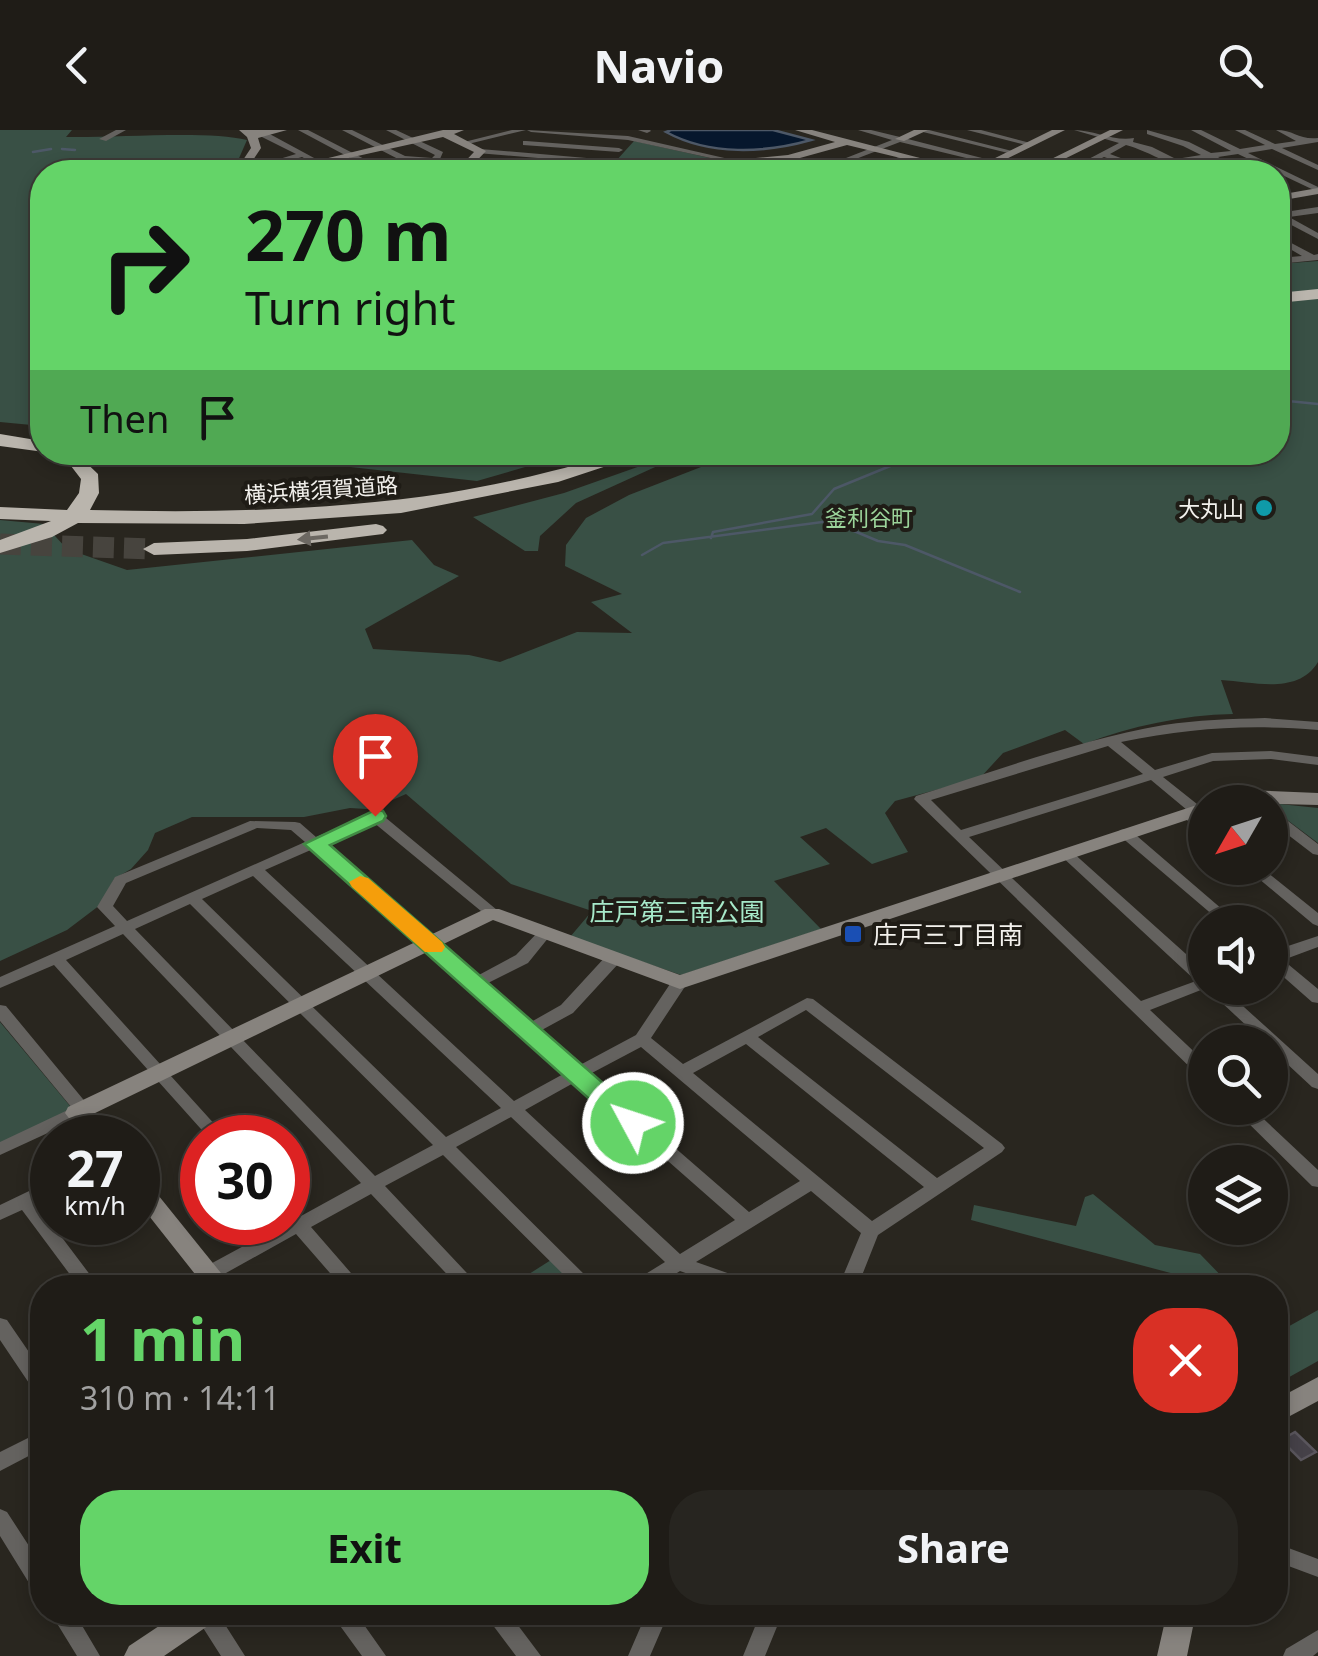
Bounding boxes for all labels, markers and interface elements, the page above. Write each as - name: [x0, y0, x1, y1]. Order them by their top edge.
- text: Navio: [594, 35, 724, 96]
- icon: back: [50, 38, 105, 93]
- icon: search: [1213, 38, 1268, 93]
- text: 270 m: [245, 186, 452, 282]
- icon: right: [80, 200, 210, 330]
- text: Turn right: [245, 277, 456, 338]
- icon: arrive: [190, 390, 245, 445]
- text: Then: [80, 392, 170, 444]
- street label: 横浜横須賀道路: [243, 469, 399, 509]
- place label: 大丸山: [1178, 493, 1244, 523]
- marker: 大丸山: [1253, 497, 1275, 519]
- district label: 釜利谷町: [825, 502, 913, 532]
- one-way arrow: [296, 530, 328, 546]
- pin: [333, 714, 418, 817]
- icon: arrive: [348, 729, 403, 784]
- north arrow: [1188, 785, 1288, 885]
- map controls: [1188, 785, 1288, 1245]
- park label: 庄戸第三南公園: [589, 894, 765, 928]
- button: sound: [1188, 905, 1288, 1005]
- place label: 庄戸三丁目南: [873, 917, 1023, 951]
- marker: 庄戸三丁目南: [842, 923, 864, 945]
- button: search: [1188, 1025, 1288, 1125]
- position arrow: [581, 1071, 685, 1175]
- speed limit sign: 30: [180, 1115, 310, 1245]
- text: 27: [66, 1134, 124, 1202]
- button: layers: [1188, 1145, 1288, 1245]
- text: km/h: [64, 1188, 126, 1222]
- text: 1 min: [80, 1297, 245, 1379]
- button: close: [1133, 1308, 1238, 1413]
- text: 310 m · 14:11: [80, 1376, 280, 1419]
- button: Exit: [80, 1490, 649, 1605]
- button: Share: [669, 1490, 1238, 1605]

